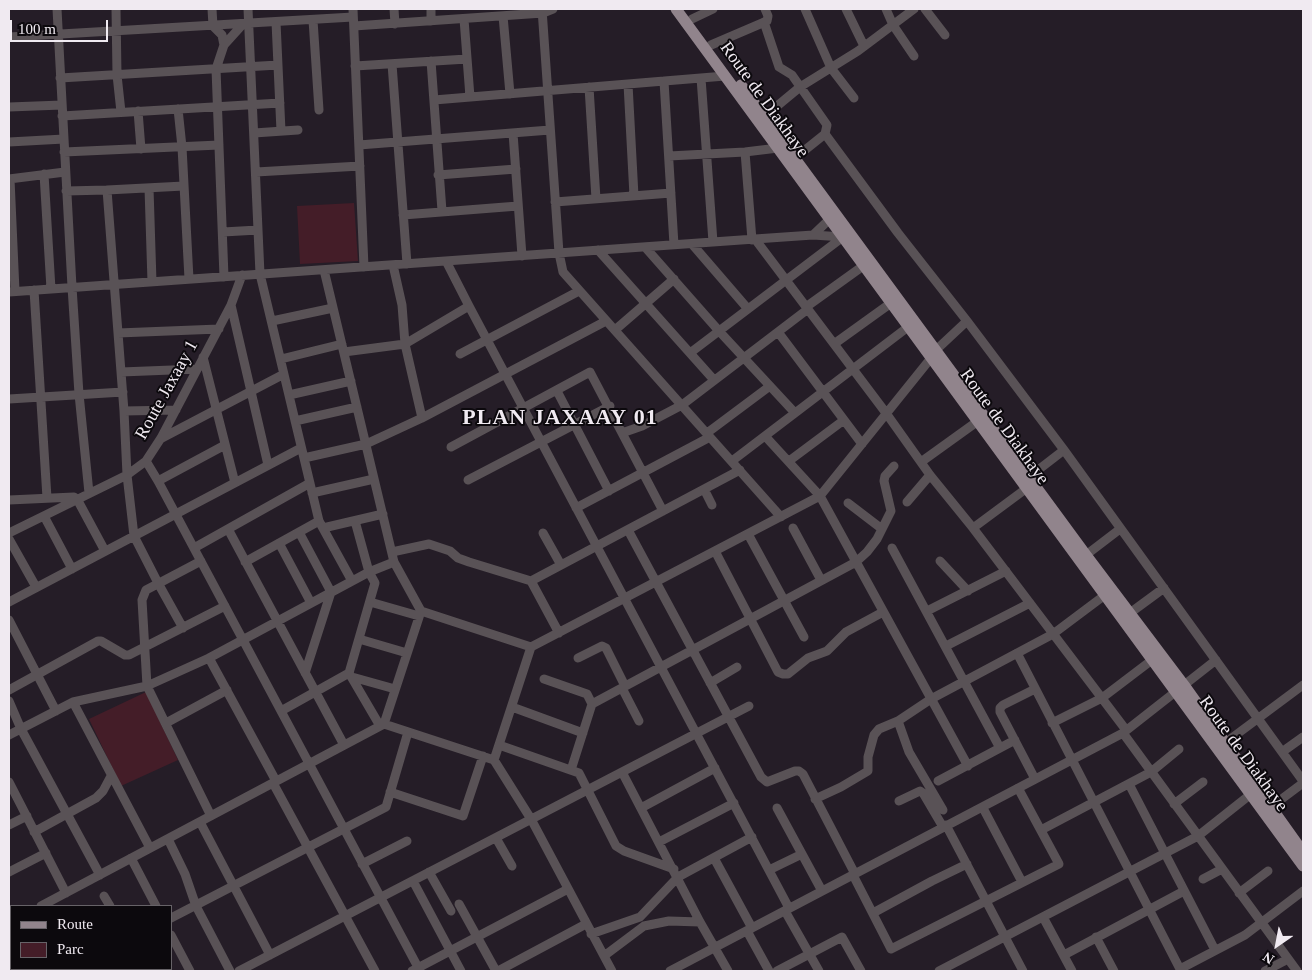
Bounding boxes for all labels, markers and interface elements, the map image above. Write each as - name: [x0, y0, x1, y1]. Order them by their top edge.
- scale bar: [12, 10, 110, 42]
- text: 100 m: [18, 21, 56, 37]
- street label: Route de Diakhaye: [715, 38, 813, 162]
- street label: Route Jaxaay 1: [131, 337, 203, 443]
- street label: Route de Diakhaye: [955, 365, 1053, 489]
- district label: PLAN JAXAAY 01: [461, 405, 659, 431]
- street label: Route de Diakhaye: [1194, 692, 1292, 816]
- legend: [10, 905, 172, 970]
- text: Route: [57, 916, 93, 932]
- north arrow: [1252, 920, 1302, 970]
- text: Parc: [57, 941, 84, 957]
- text: N: [1260, 949, 1277, 967]

